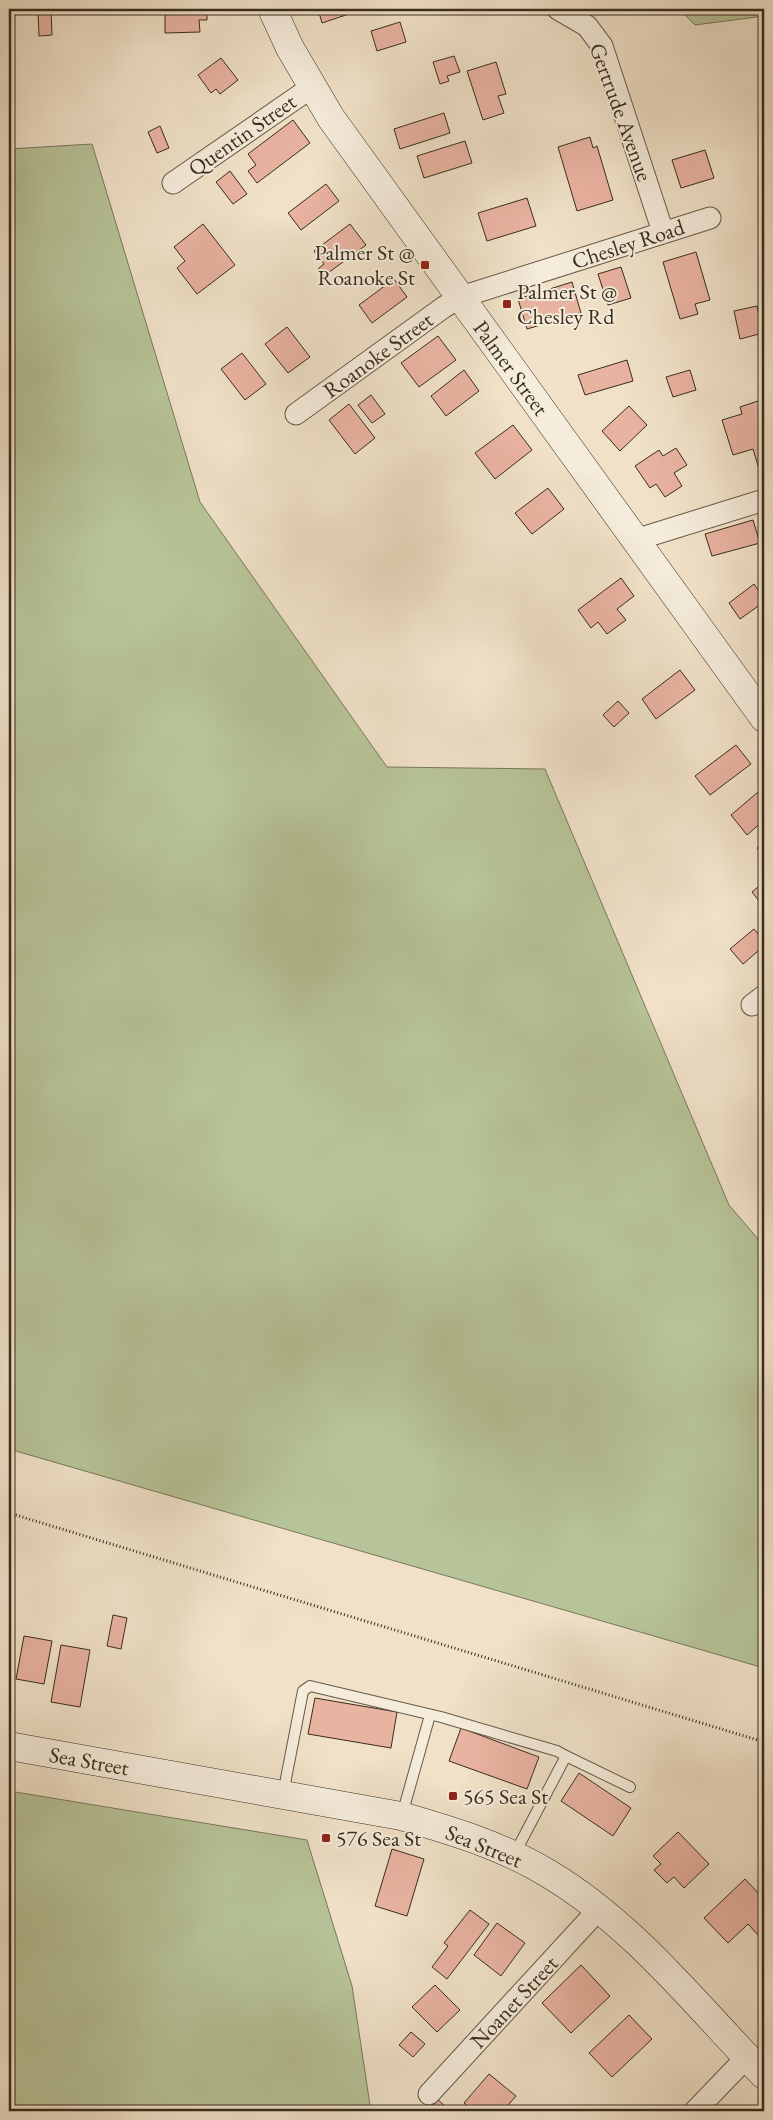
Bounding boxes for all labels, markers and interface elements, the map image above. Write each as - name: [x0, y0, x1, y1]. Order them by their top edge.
- street label: Gertrude Avenue: [583, 39, 660, 186]
- street label: Quentin Street: [182, 87, 302, 183]
- street label: Chesley Road: [568, 212, 689, 276]
- place label: Palmer St @ Roanoke St: [314, 238, 415, 292]
- marker: Palmer St @ Roanoke St: [419, 259, 431, 271]
- place label: Palmer St @ Chesley Rd: [517, 277, 618, 331]
- marker: Palmer St @ Chesley Rd: [501, 298, 513, 310]
- street label: Roanoke Street: [317, 305, 439, 405]
- street label: Palmer Street: [467, 315, 555, 421]
- street label: Sea Street: [47, 1740, 131, 1782]
- place label: 565 Sea St: [463, 1782, 548, 1811]
- marker: 565 Sea St: [447, 1790, 459, 1802]
- street label: Sea Street: [441, 1818, 527, 1875]
- place label: 576 Sea St: [336, 1824, 421, 1853]
- marker: 576 Sea St: [320, 1832, 332, 1844]
- street label: Noanet Street: [464, 1949, 564, 2054]

